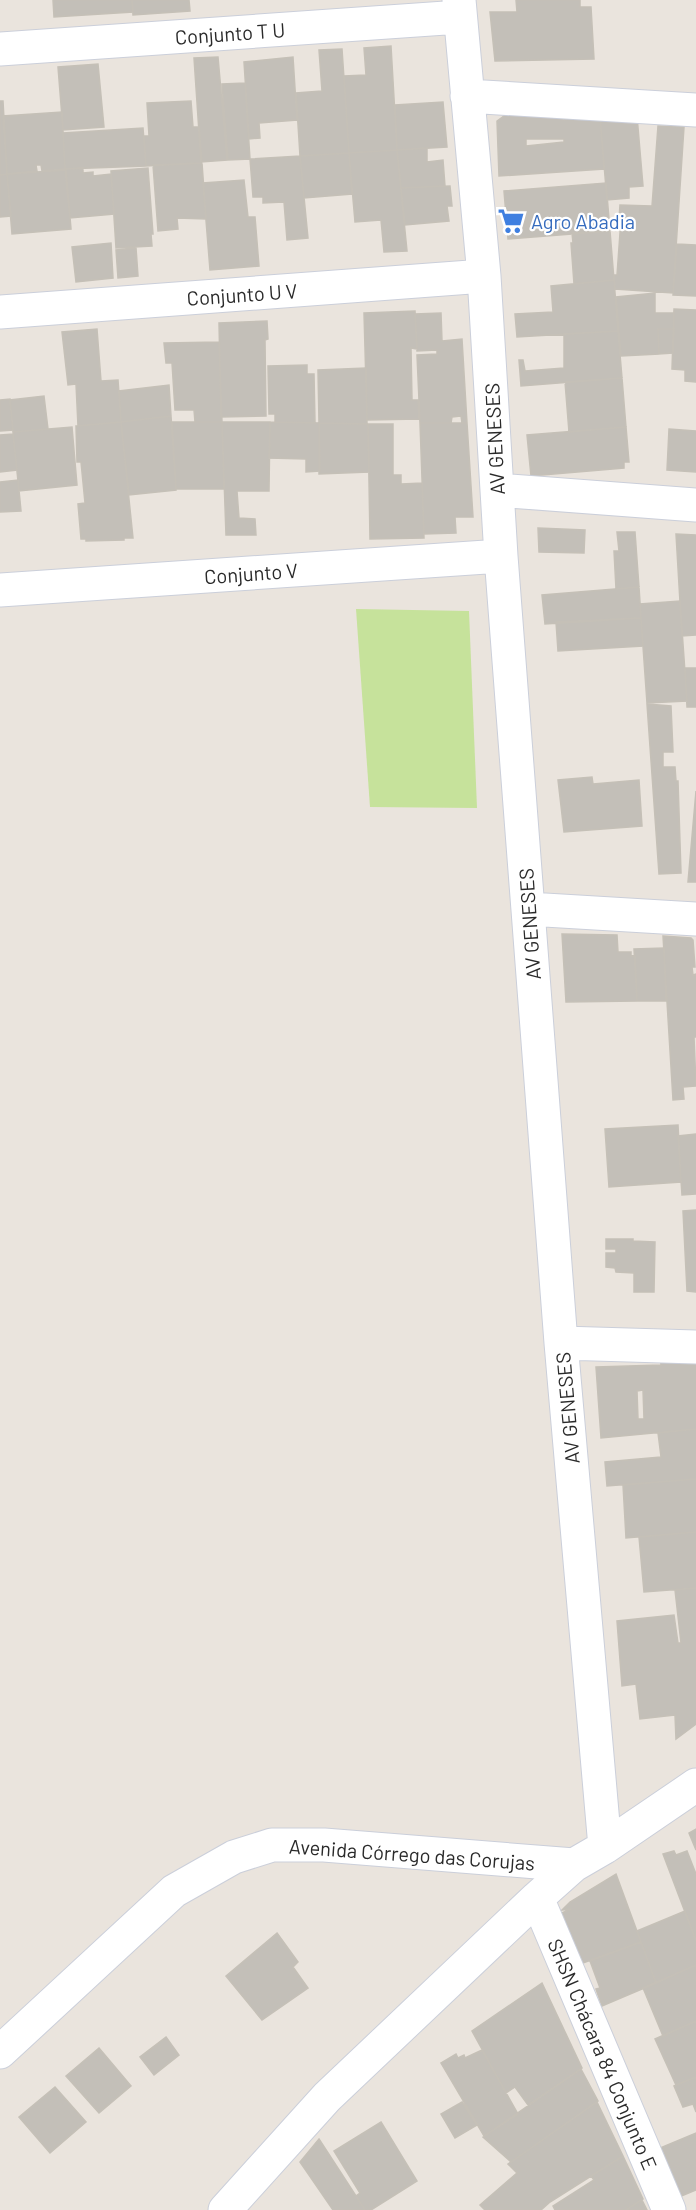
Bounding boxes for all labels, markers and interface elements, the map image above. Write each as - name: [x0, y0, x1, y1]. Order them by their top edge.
- street label: Conjunto T U: [174, 17, 286, 49]
- supermarket icon: Agro Abadia: [496, 206, 526, 236]
- place label: Agro Abadia: [531, 209, 635, 233]
- street label: Conjunto U V: [186, 278, 298, 310]
- street label: AV GENESES: [479, 382, 509, 496]
- street label: Conjunto V: [203, 558, 299, 588]
- street label: AV GENESES: [513, 867, 545, 981]
- street label: AV GENESES: [550, 1351, 584, 1465]
- street label: Avenida Córrego das Corujas: [288, 1833, 536, 1875]
- street label: SHSN Chácara 84 Conjunto E: [543, 1935, 663, 2173]

